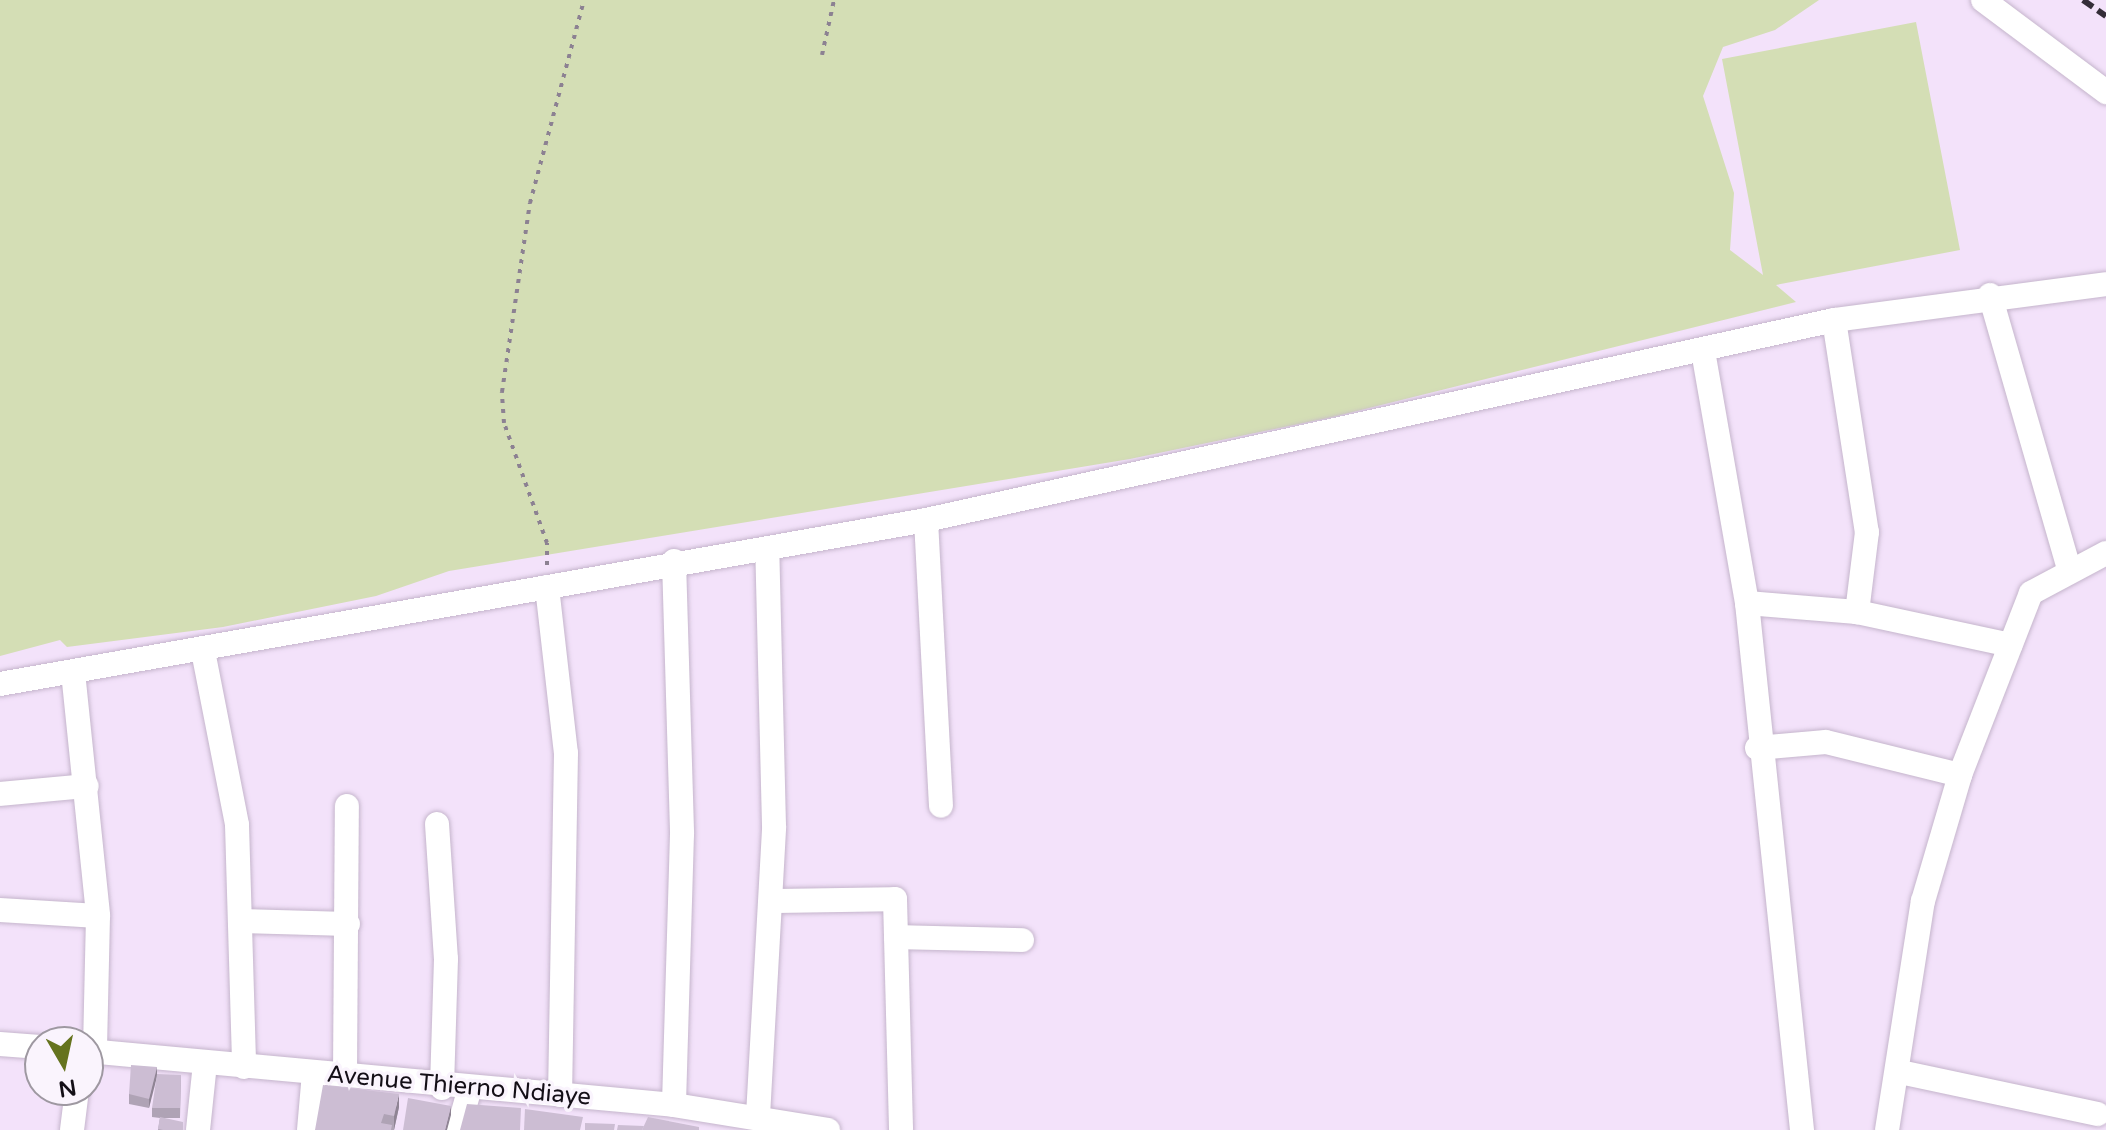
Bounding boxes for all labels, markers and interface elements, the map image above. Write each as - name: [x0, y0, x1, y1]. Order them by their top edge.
- north arrow: [24, 1026, 104, 1106]
- street label: Avenue Thierno Ndiaye: [326, 1060, 592, 1112]
- text: N: [57, 1074, 78, 1102]

